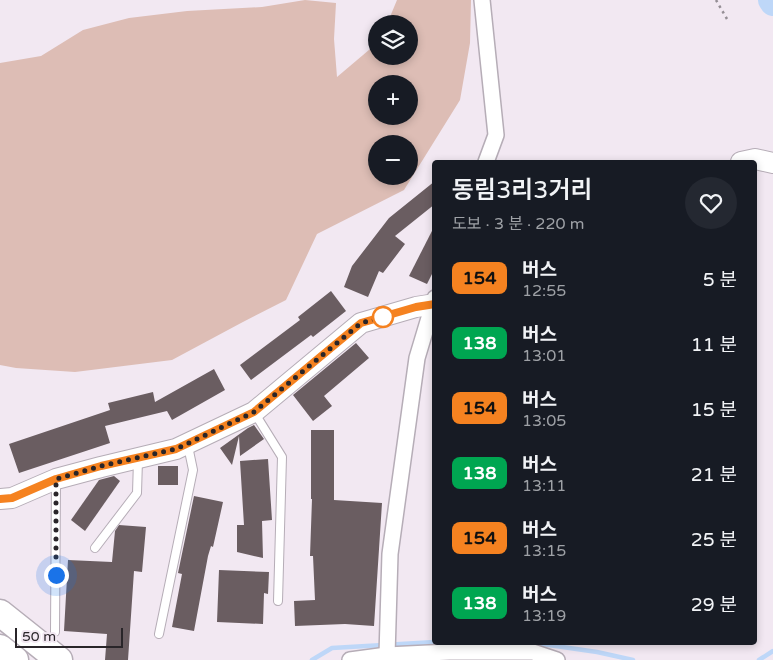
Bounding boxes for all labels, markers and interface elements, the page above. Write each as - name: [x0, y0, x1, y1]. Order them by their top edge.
- map controls: [368, 15, 418, 185]
- button: layers: [368, 15, 418, 65]
- button: +: [368, 75, 418, 125]
- button: −: [368, 135, 418, 185]
- text: 동림3리3거리: [452, 176, 593, 205]
- button: heart: [685, 177, 737, 229]
- text: 도보 · 3 분 · 220 m: [452, 214, 584, 234]
- text: 버스: [522, 259, 557, 281]
- text: 154: [463, 267, 496, 289]
- text: 5 분: [703, 269, 737, 291]
- text: 12:55: [522, 281, 566, 301]
- unlabelled marker: [372, 306, 394, 328]
- text: 버스: [522, 324, 557, 346]
- text: 138: [463, 332, 496, 354]
- text: 11 분: [691, 334, 737, 356]
- text: 13:01: [522, 346, 566, 366]
- text: 버스: [522, 389, 557, 411]
- text: 154: [463, 397, 496, 419]
- text: 15 분: [691, 399, 737, 421]
- text: 13:05: [522, 411, 566, 431]
- text: 버스: [522, 454, 557, 476]
- text: 138: [463, 462, 496, 484]
- text: 21 분: [691, 464, 737, 486]
- text: 13:11: [522, 476, 566, 496]
- text: 버스: [522, 519, 557, 541]
- text: 154: [463, 527, 496, 549]
- text: 25 분: [691, 529, 737, 551]
- text: 13:15: [522, 541, 566, 561]
- your location: [44, 563, 69, 588]
- text: 버스: [522, 584, 557, 606]
- text: 138: [463, 592, 496, 614]
- text: 29 분: [691, 594, 737, 616]
- text: 13:19: [522, 606, 566, 626]
- scale bar: [15, 625, 122, 648]
- text: 50 m: [22, 628, 56, 645]

